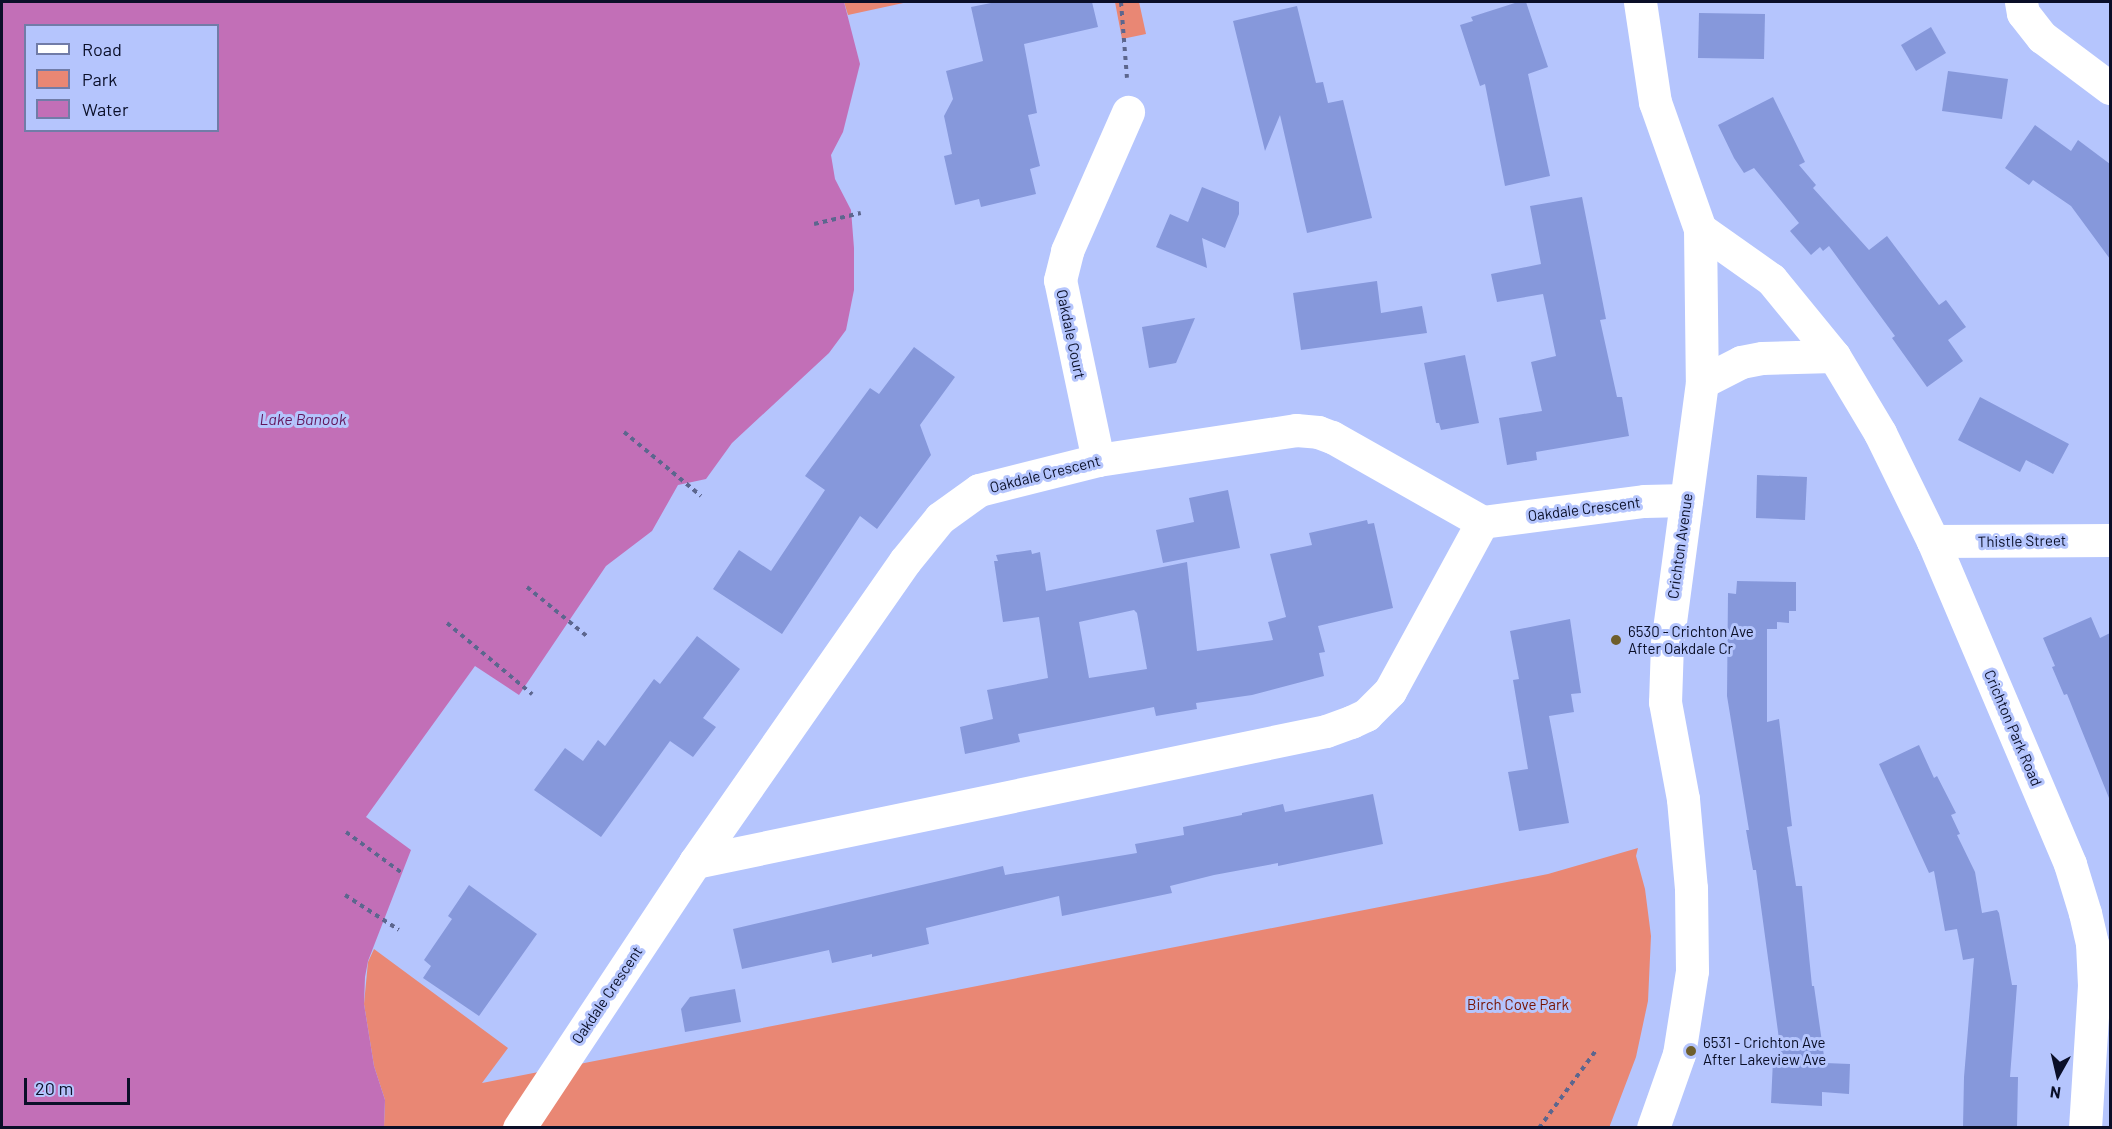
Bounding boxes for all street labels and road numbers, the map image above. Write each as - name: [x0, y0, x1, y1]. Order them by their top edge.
- street label: Oakdale Court: [1053, 288, 1089, 380]
- street label: Oakdale Crescent: [988, 452, 1102, 496]
- street label: Crichton Avenue: [1664, 492, 1696, 600]
- street label: Oakdale Crescent: [1527, 493, 1641, 525]
- street label: Thistle Street: [1978, 531, 2066, 551]
- street label: Crichton Park Road: [1980, 667, 2046, 789]
- street label: Oakdale Crescent: [568, 943, 646, 1047]

